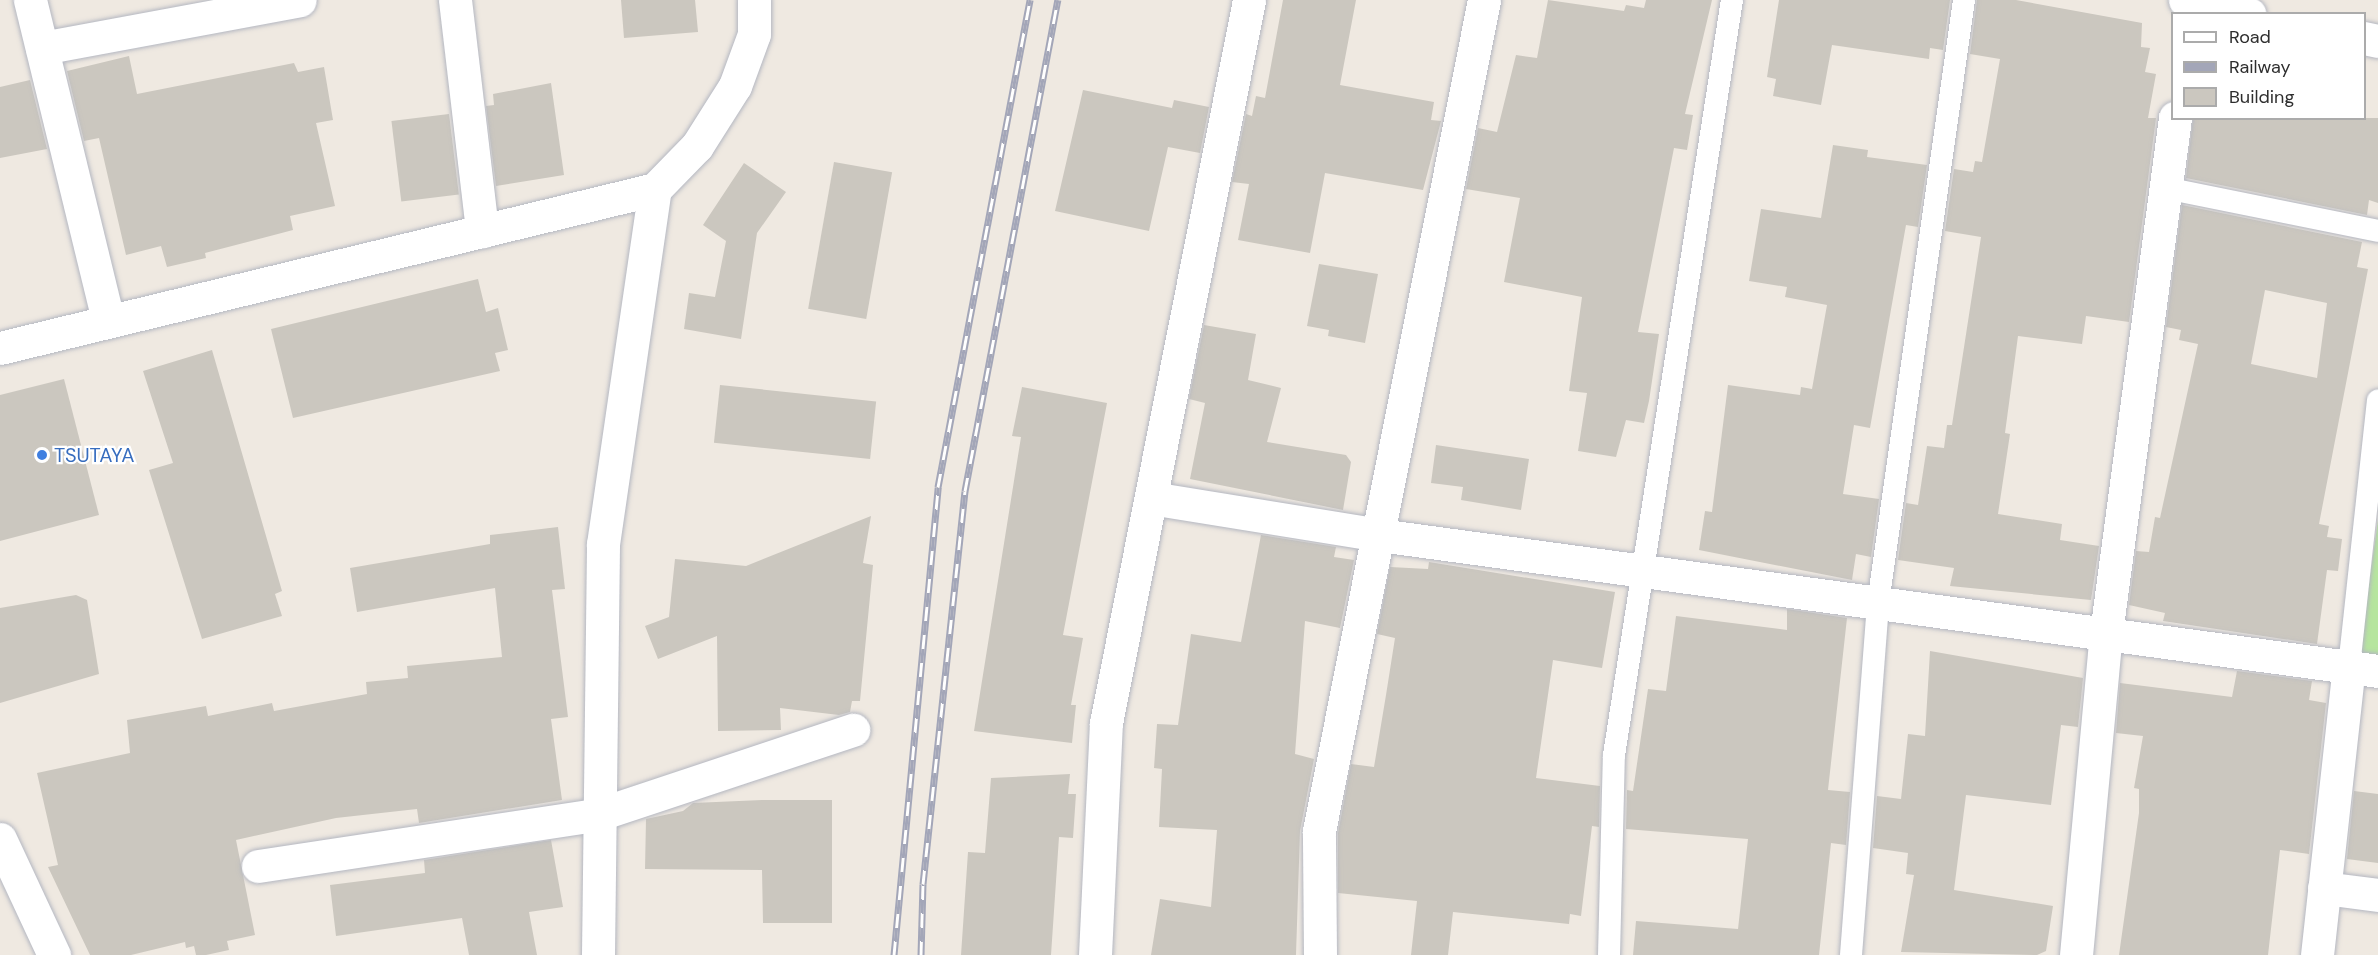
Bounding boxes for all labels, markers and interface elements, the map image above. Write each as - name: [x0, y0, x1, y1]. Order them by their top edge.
- legend: [2171, 12, 2366, 120]
- text: Road: [2229, 25, 2271, 49]
- text: Railway: [2229, 55, 2291, 79]
- text: Building: [2229, 85, 2294, 109]
- place label: TSUTAYA: [54, 443, 134, 467]
- marker: TSUTAYA: [35, 448, 49, 462]

